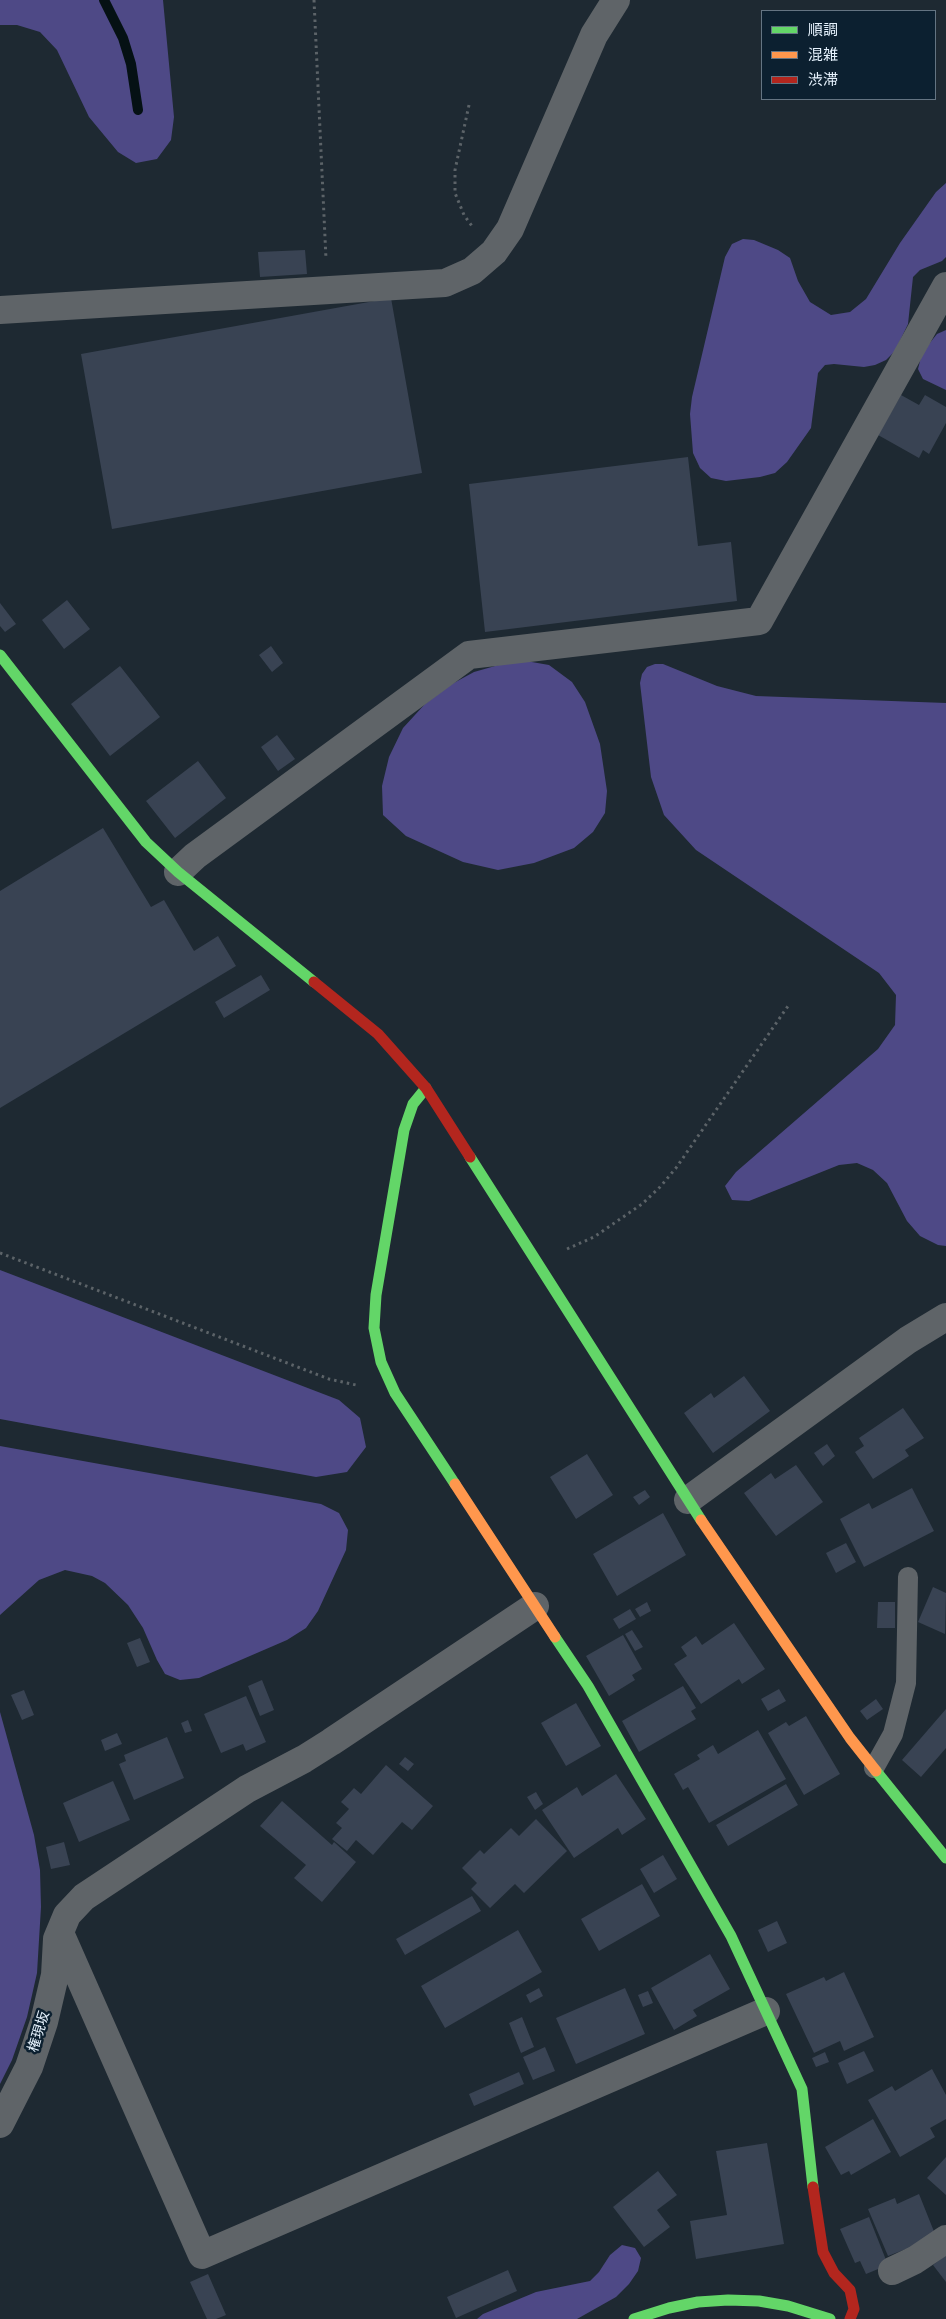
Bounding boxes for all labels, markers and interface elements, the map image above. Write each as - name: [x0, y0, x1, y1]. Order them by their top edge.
- legend: [761, 10, 936, 100]
- text: 順調: [808, 20, 838, 41]
- text: 混雑: [808, 45, 838, 66]
- text: 渋滞: [808, 70, 838, 91]
- street label: 権現坂: [26, 2009, 54, 2055]

